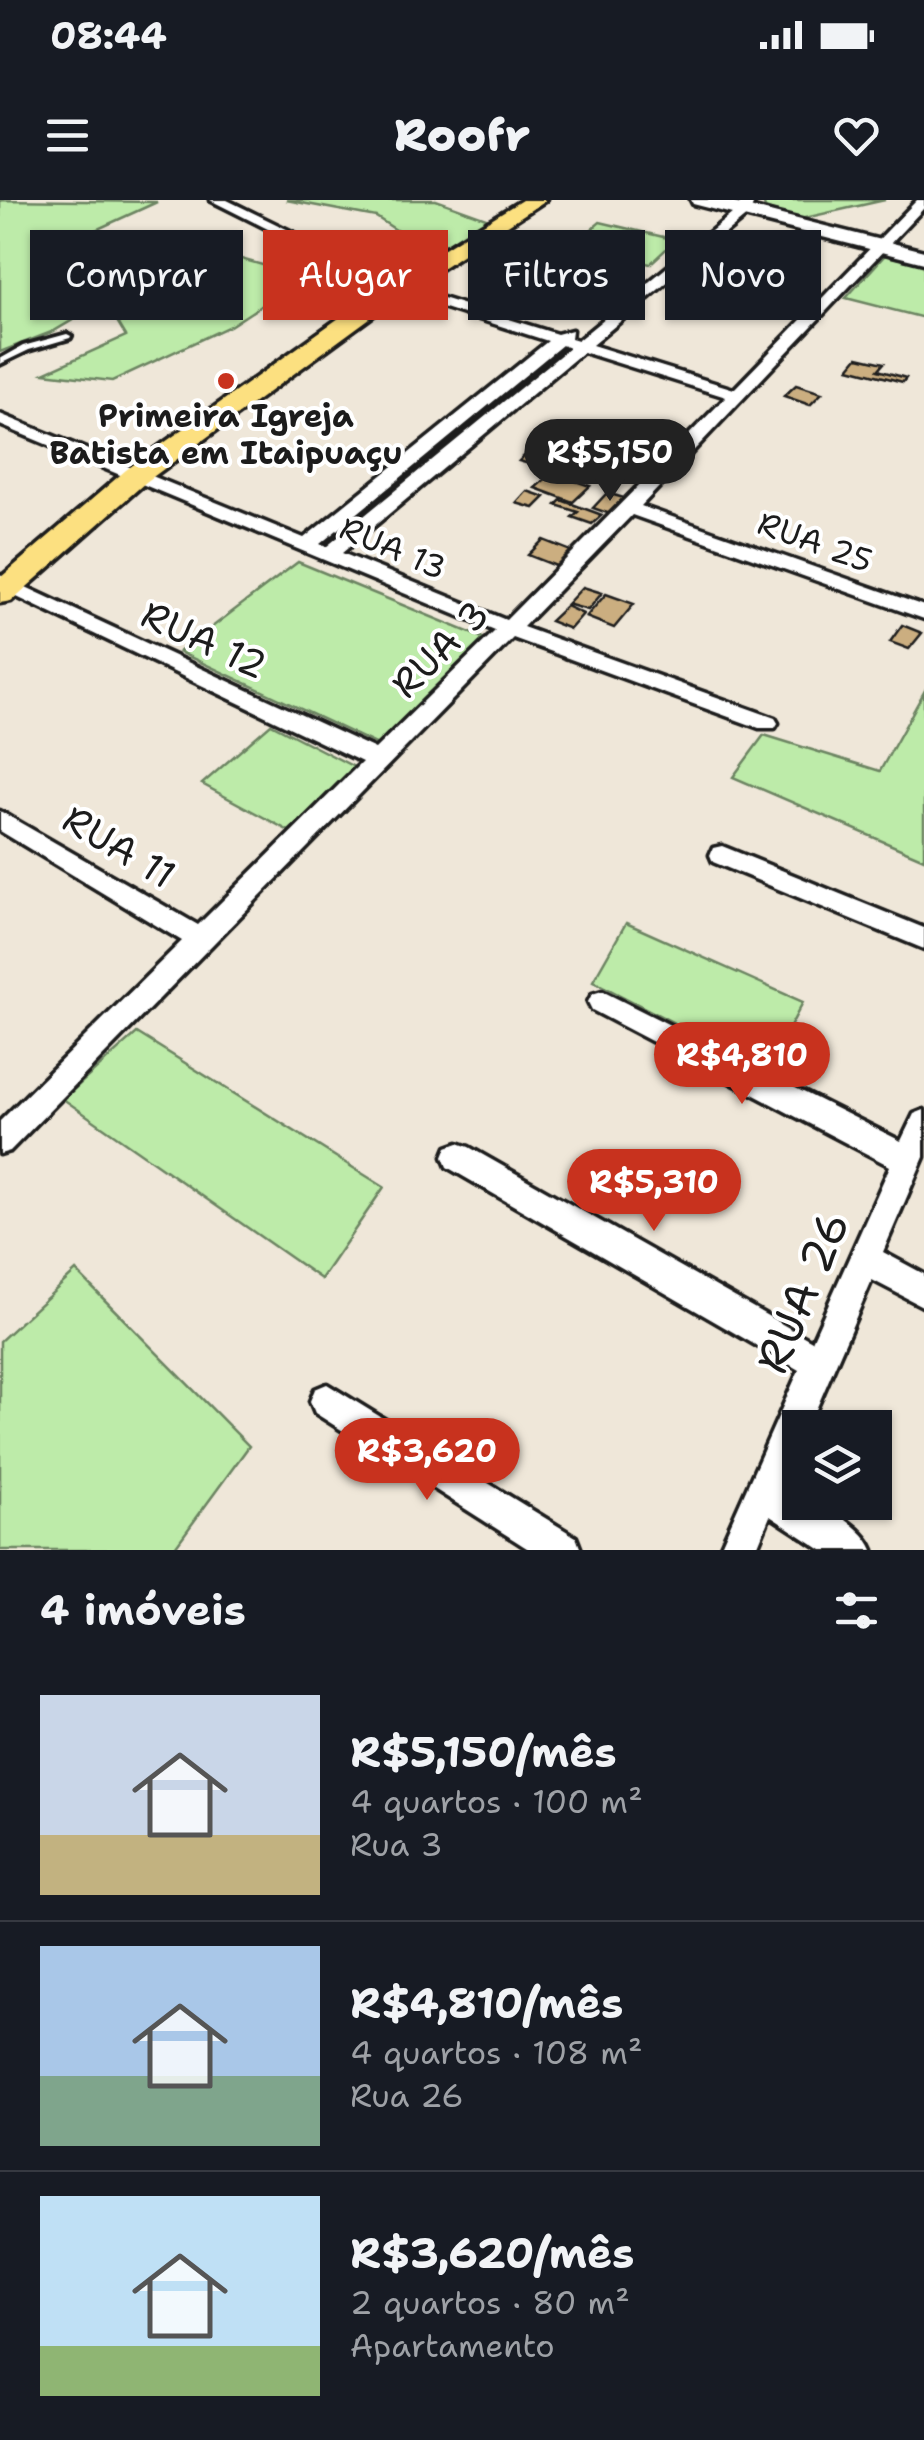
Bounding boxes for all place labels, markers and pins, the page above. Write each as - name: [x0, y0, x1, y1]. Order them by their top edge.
- marker: Primeira Igreja Batista em Itaipuaçu: [215, 370, 237, 392]
- place label: Primeira Igreja Batista em Itaipuaçu: [49, 394, 403, 474]
- pin: R$5,150: [518, 419, 702, 504]
- pin: R$4,810: [650, 1022, 834, 1107]
- pin: R$5,310: [562, 1149, 746, 1234]
- pin: R$3,620: [335, 1418, 519, 1503]

